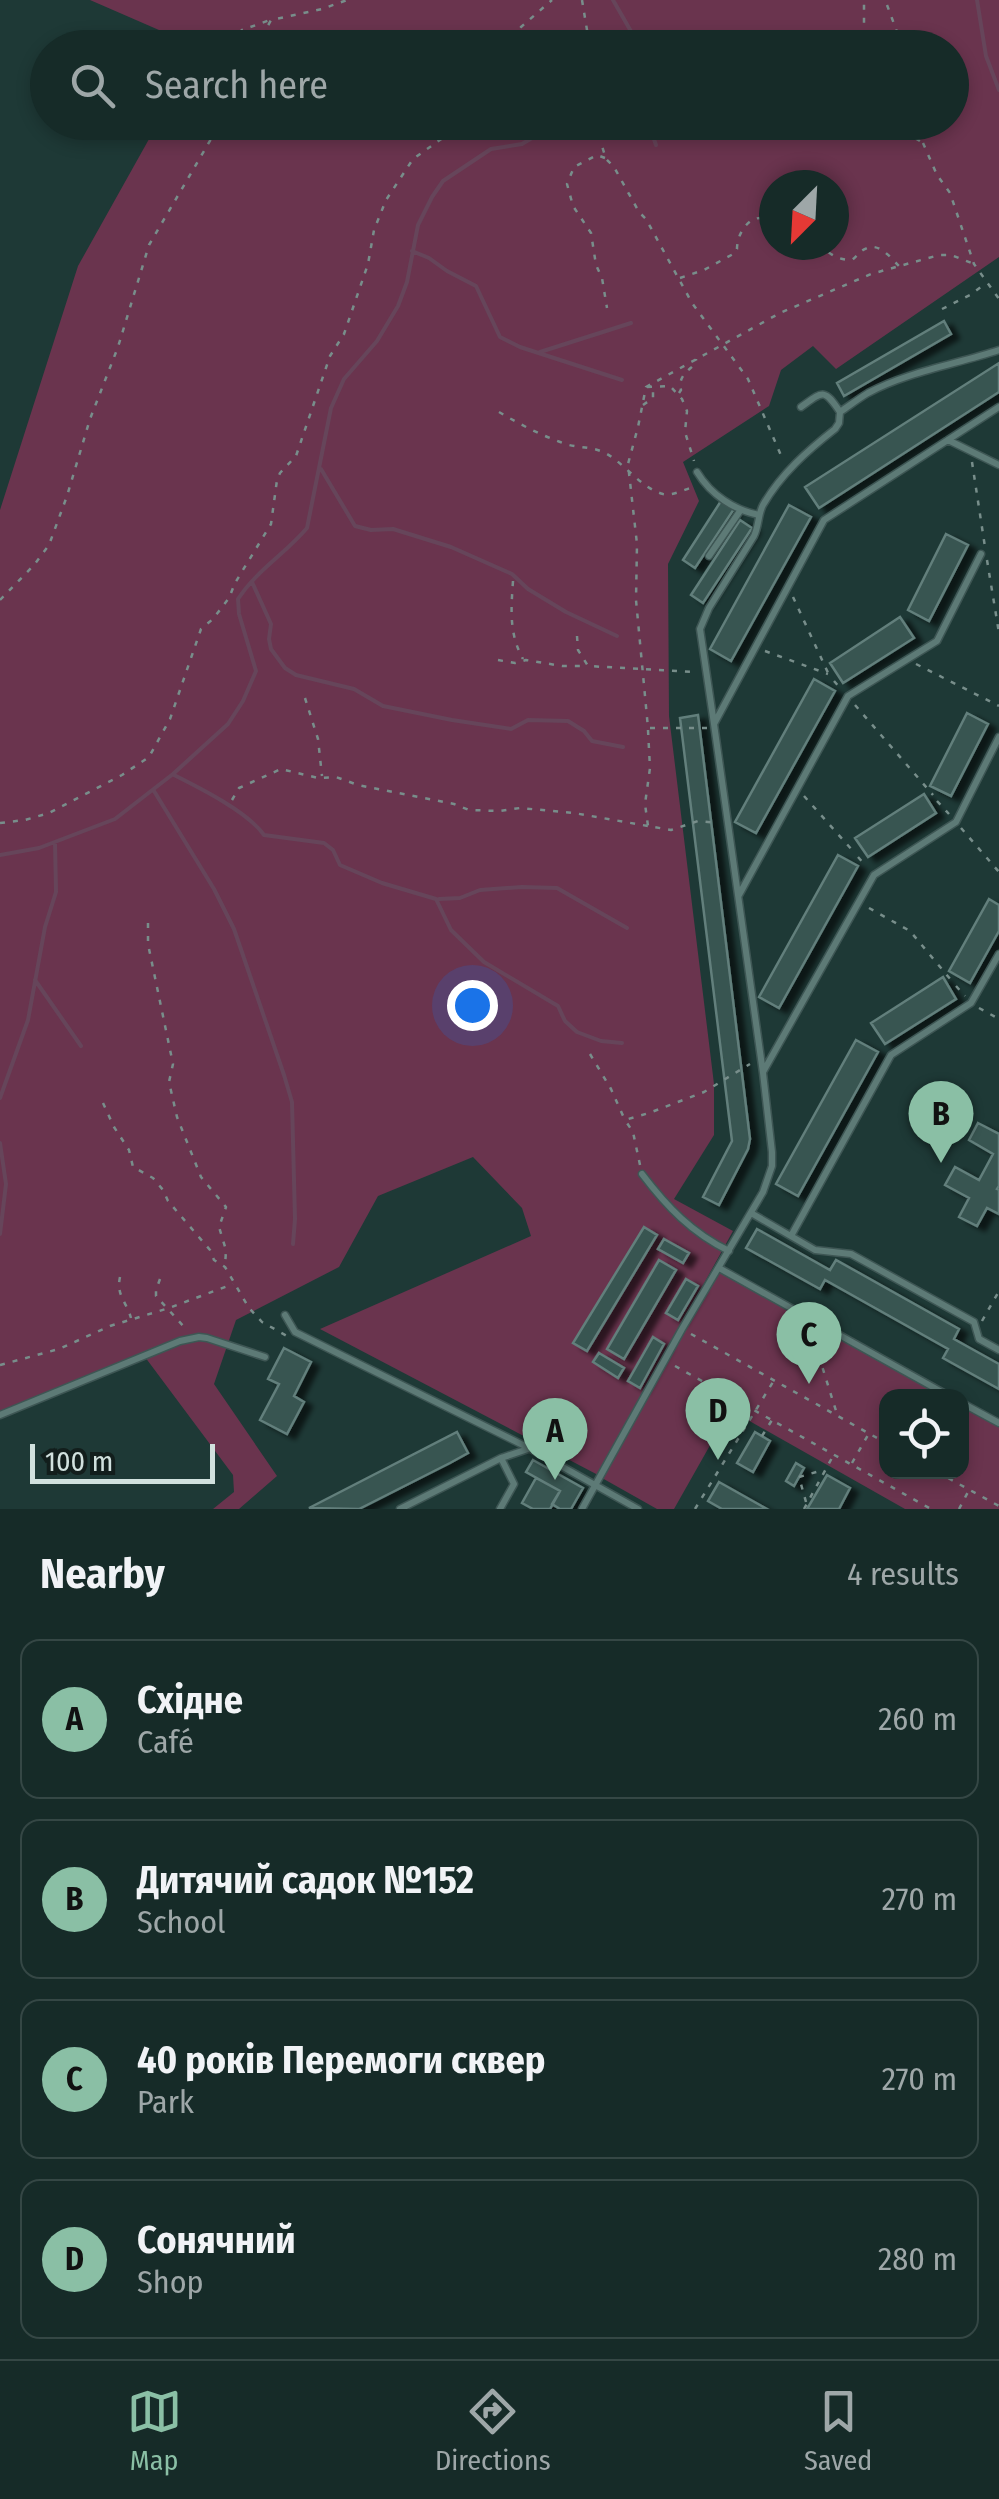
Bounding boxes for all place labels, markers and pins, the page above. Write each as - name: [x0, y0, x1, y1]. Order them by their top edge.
- pin: B: [908, 1080, 974, 1163]
- pin: C: [776, 1302, 842, 1384]
- pin: D: [686, 1378, 750, 1460]
- pin: A: [522, 1398, 588, 1480]

